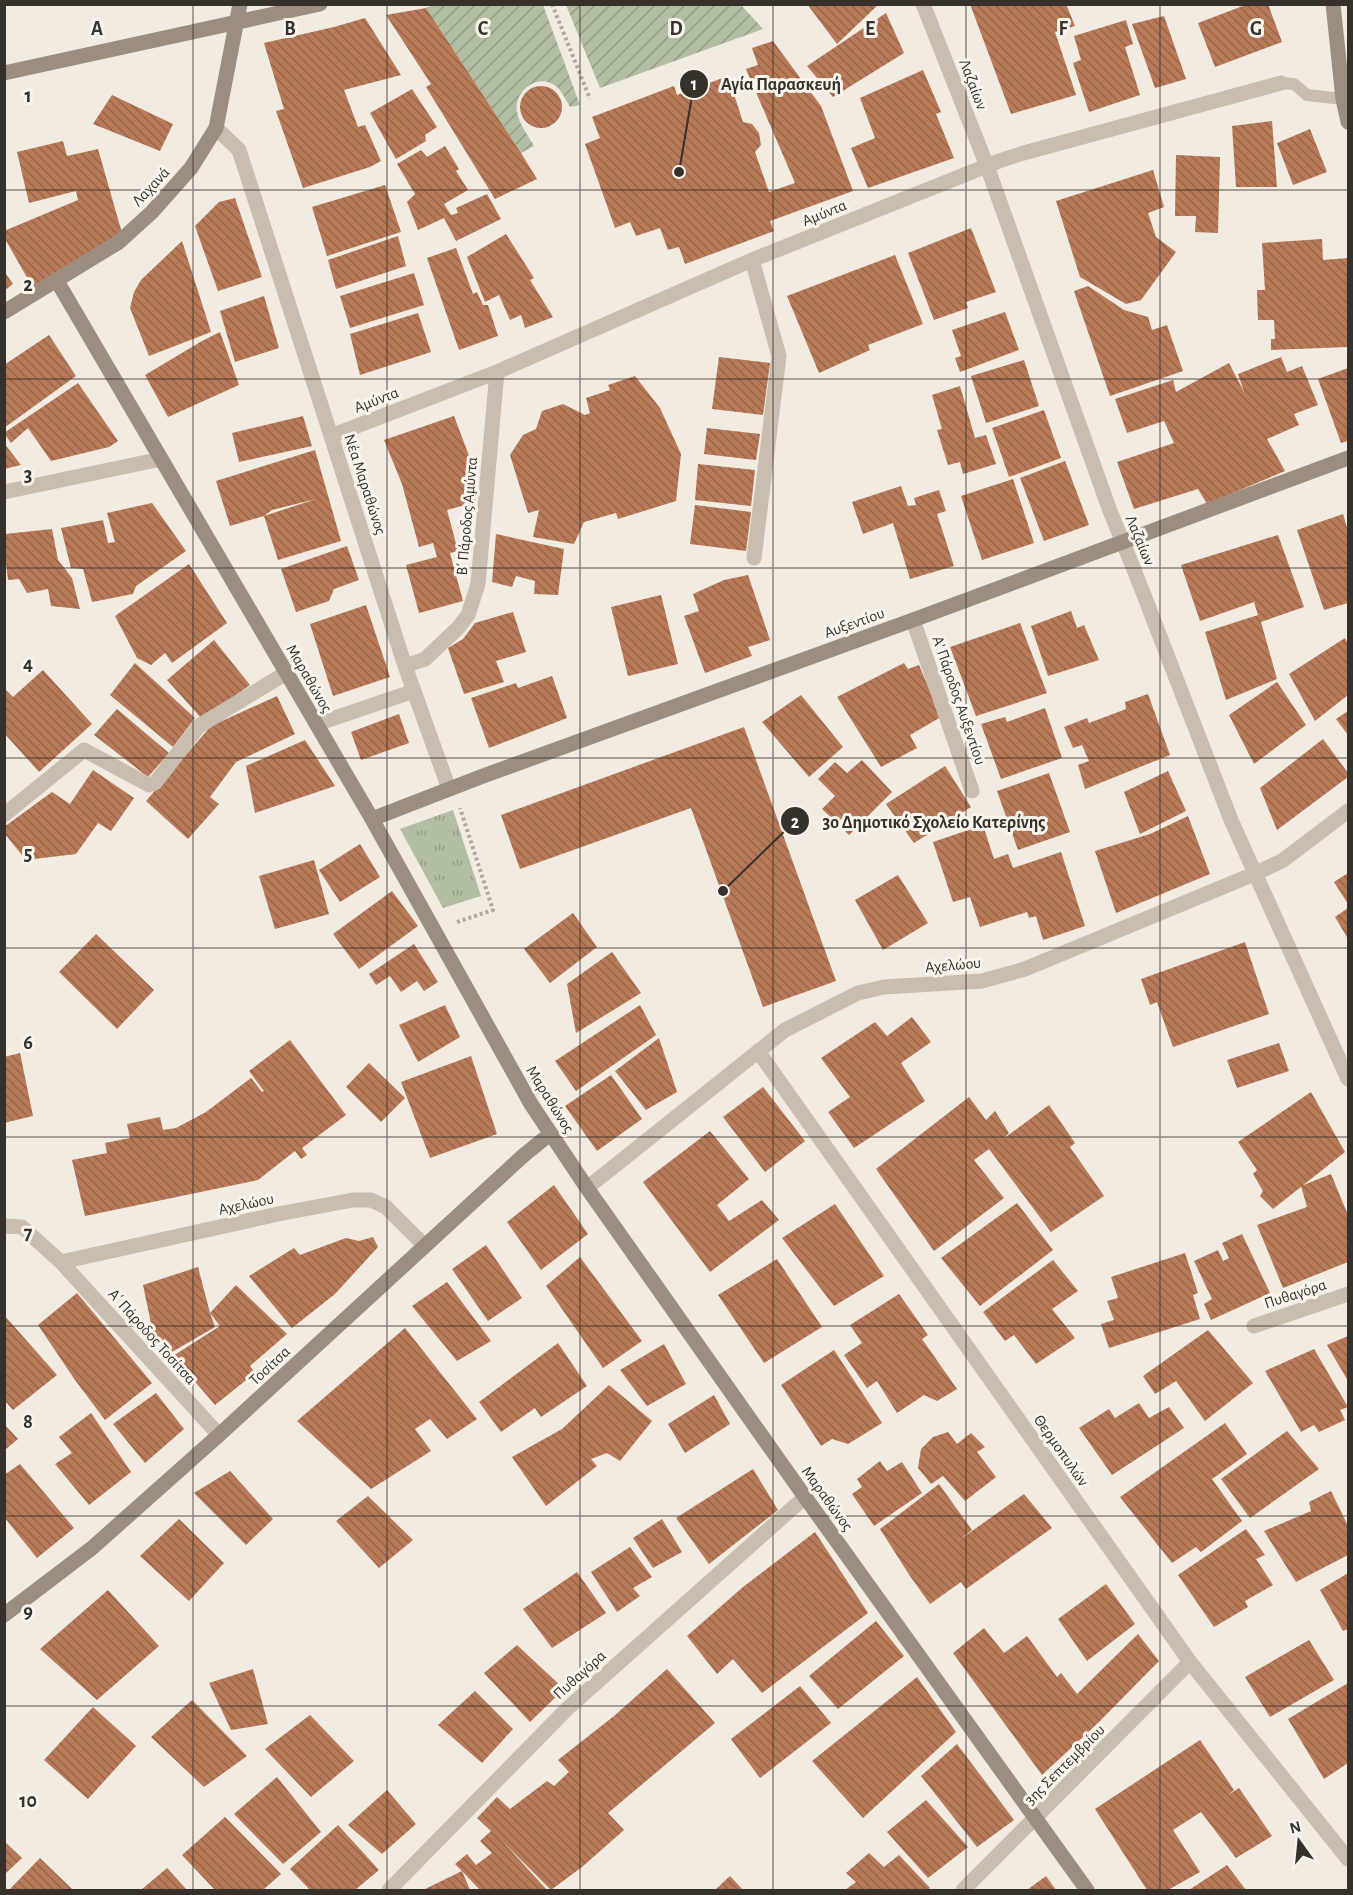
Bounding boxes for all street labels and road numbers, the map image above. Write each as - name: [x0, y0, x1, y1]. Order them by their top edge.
- street label: Λαζαίων: [956, 57, 990, 112]
- street label: Λαχανά: [129, 164, 173, 209]
- street label: Αμύντα: [800, 197, 849, 229]
- street label: Αμύντα: [352, 384, 401, 416]
- street label: Νέα Μαραθώνος: [340, 432, 389, 537]
- street label: Β΄ Πάροδος Αμύντα: [454, 456, 481, 576]
- street label: Λαζαίων: [1122, 513, 1158, 568]
- street label: Αυξεντίου: [822, 605, 887, 641]
- street label: Αʹ Πάροδος Αυξεντίου: [929, 634, 989, 767]
- street label: Μαραθώνος: [282, 642, 335, 716]
- street label: Αχελώου: [924, 955, 982, 975]
- street label: Μαραθώνος: [522, 1063, 577, 1136]
- street label: Αχελώου: [217, 1190, 275, 1218]
- street label: Πυθαγόρα: [1262, 1276, 1328, 1312]
- street label: Α΄ Πάροδος Τοσίτσα: [105, 1286, 199, 1388]
- street label: Τοσίτσα: [246, 1343, 293, 1388]
- street label: Θερμοπυλών: [1031, 1412, 1092, 1489]
- street label: Μαραθώνος: [798, 1463, 856, 1535]
- street label: Πυθαγόρα: [550, 1647, 609, 1702]
- street label: 3ης Σεπτεμβρίου: [1022, 1722, 1109, 1809]

